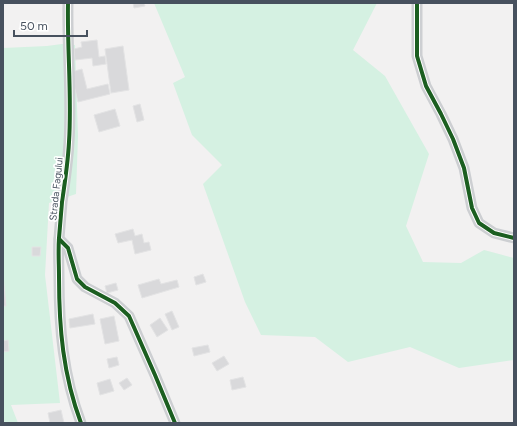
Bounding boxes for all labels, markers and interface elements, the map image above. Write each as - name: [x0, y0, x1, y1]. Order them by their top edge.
- scale bar: [14, 12, 87, 38]
- text: 50 m: [20, 19, 48, 33]
- street label: Strada Fagului: [46, 157, 66, 221]

